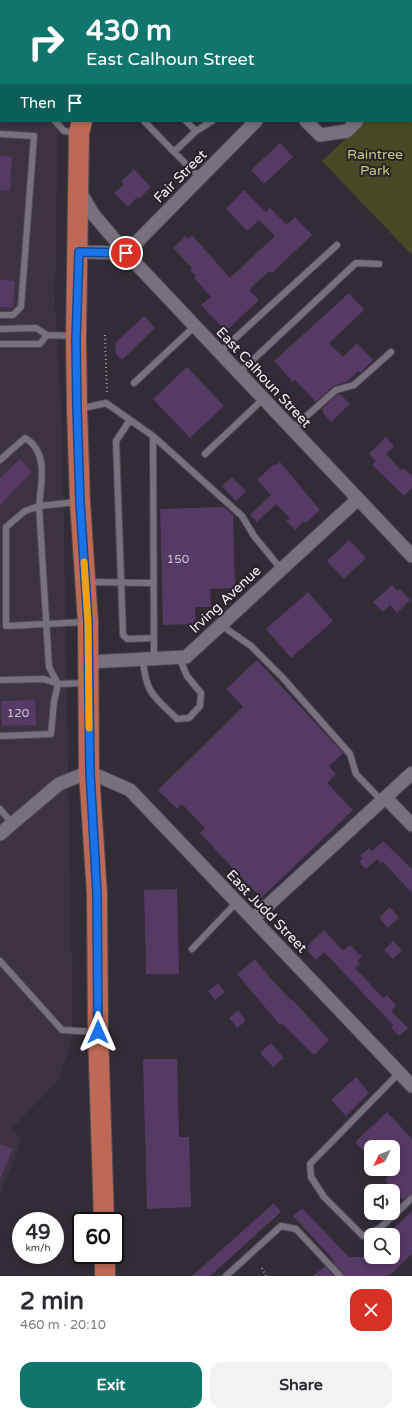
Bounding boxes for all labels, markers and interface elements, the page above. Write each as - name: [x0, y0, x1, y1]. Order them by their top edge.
- text: 430 m: [86, 14, 172, 48]
- icon: right: [20, 16, 72, 68]
- text: East Calhoun Street: [86, 48, 255, 70]
- icon: arrive: [64, 92, 86, 114]
- text: Then: [20, 94, 56, 112]
- street label: Fair Street: [150, 146, 211, 206]
- park label: Raintree Park: [347, 146, 403, 179]
- pin: [109, 236, 143, 270]
- icon: arrive: [115, 242, 137, 264]
- street label: East Calhoun Street: [213, 324, 315, 432]
- house number: 150: [167, 552, 190, 566]
- street label: Irving Avenue: [186, 562, 265, 637]
- house number: 120: [7, 706, 30, 720]
- street label: East Judd Street: [223, 866, 311, 957]
- position arrow: [77, 1011, 119, 1053]
- north arrow: [364, 1140, 400, 1176]
- map controls: [364, 1140, 400, 1264]
- button: sound: [364, 1184, 400, 1220]
- speed limit sign: 60: [72, 1212, 124, 1264]
- text: 49: [25, 1221, 51, 1245]
- button: search: [364, 1228, 400, 1264]
- text: km/h: [25, 1242, 51, 1254]
- text: 2 min: [20, 1287, 84, 1316]
- button: close: [350, 1289, 392, 1331]
- text: 460 m · 20:10: [20, 1317, 106, 1333]
- button: Exit: [20, 1362, 202, 1408]
- button: Share: [210, 1362, 392, 1408]

